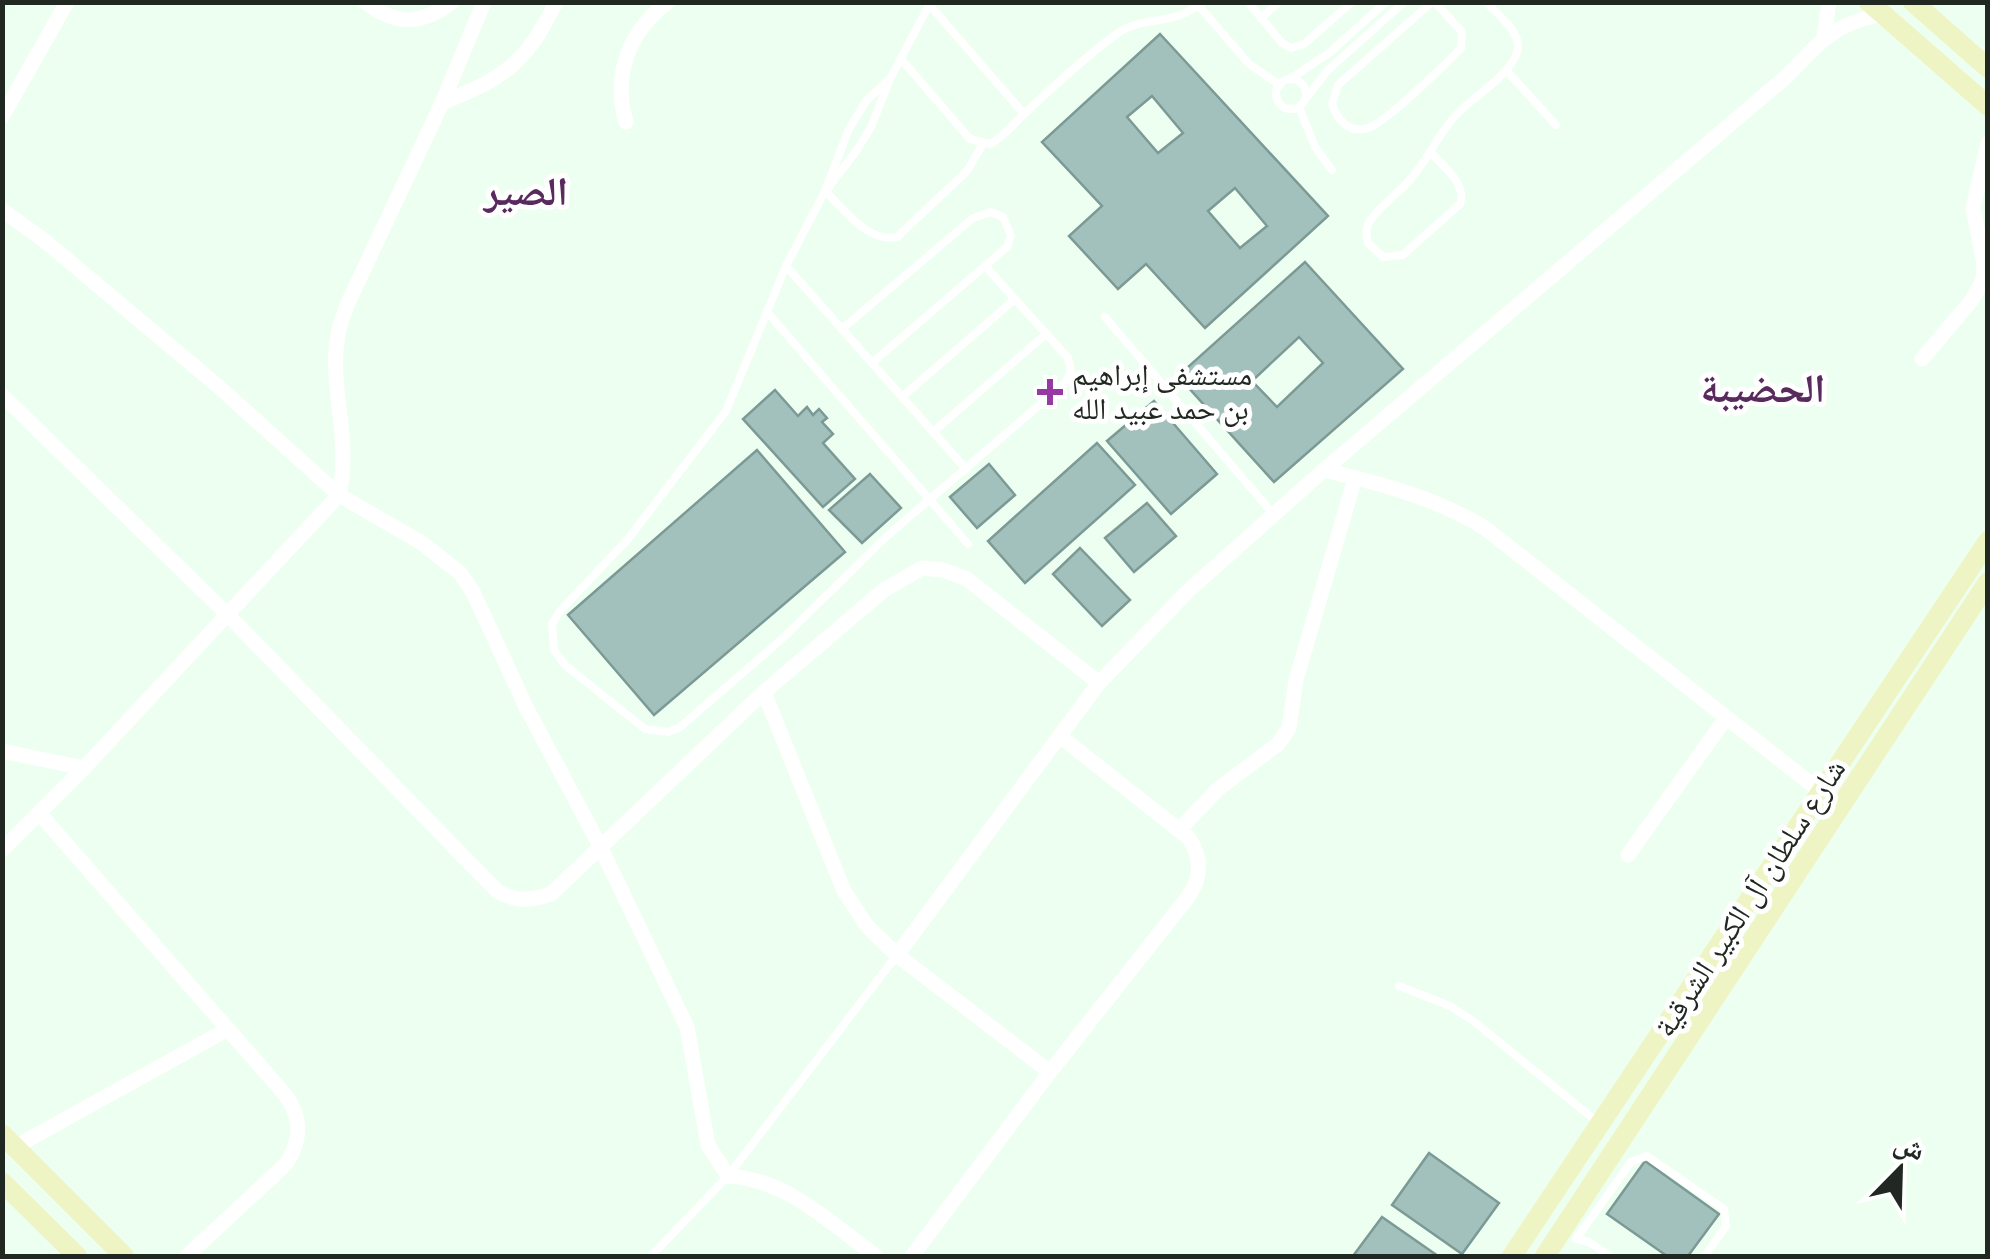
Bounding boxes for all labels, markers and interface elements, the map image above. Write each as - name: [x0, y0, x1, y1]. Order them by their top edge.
- district label: الصير: [482, 167, 568, 214]
- place label: مستشفى إبراهيم بن حمد عبيد الله: [1072, 356, 1252, 427]
- district label: الحضيبة: [1701, 364, 1825, 412]
- marker: مستشفى إبراهيم بن حمد عبيد الله: [1037, 379, 1063, 405]
- street label: شارع سلطان آل الكبير الشرقية: [1646, 752, 1854, 1044]
- north arrow: [1850, 1119, 1950, 1219]
- text: ش: [1889, 1125, 1930, 1167]

